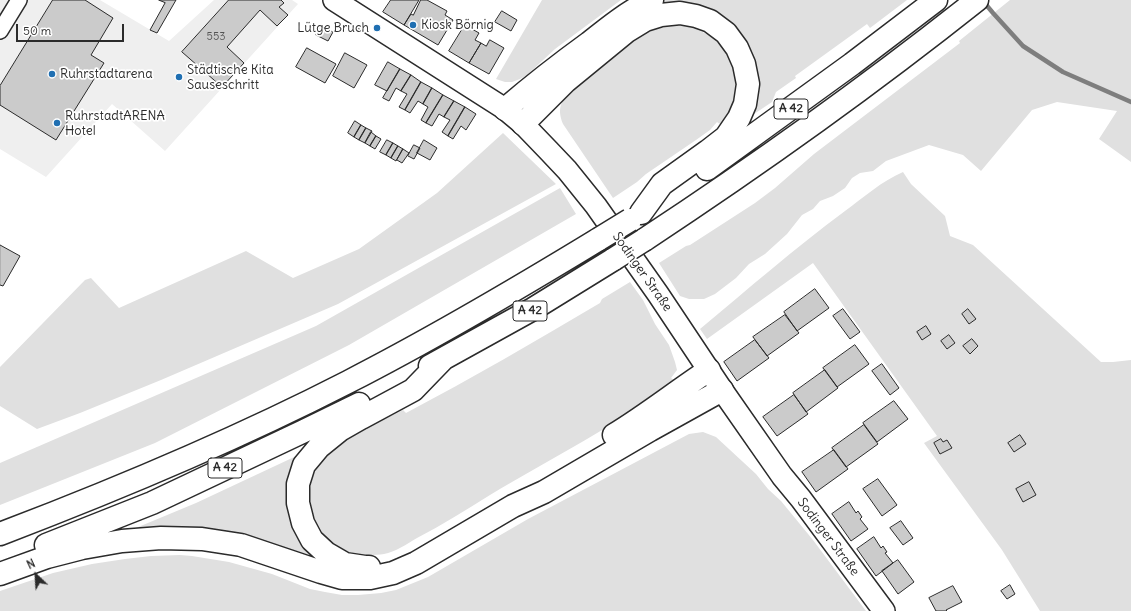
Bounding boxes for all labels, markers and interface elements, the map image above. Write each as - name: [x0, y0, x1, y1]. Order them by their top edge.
- scale bar: [18, 16, 126, 42]
- place label: Kiosk Börnig: [421, 17, 494, 33]
- place label: Lütge Bruch: [297, 20, 369, 36]
- marker: Kiosk Börnig: [408, 20, 418, 30]
- text: 50 m: [23, 23, 51, 38]
- marker: Lütge Bruch: [372, 23, 382, 33]
- house number: 553: [207, 30, 225, 44]
- place label: Städtische Kita Sauseschritt: [187, 62, 274, 93]
- place label: Ruhrstadtarena: [60, 66, 153, 82]
- marker: Ruhrstadtarena: [47, 69, 57, 79]
- marker: Städtische Kita Sauseschritt: [174, 72, 184, 82]
- road number: A 42: [774, 99, 808, 119]
- place label: RuhrstadtARENA Hotel: [65, 108, 165, 139]
- marker: RuhrstadtARENA Hotel: [52, 118, 62, 128]
- street label: Sodinger Straße: [609, 229, 675, 315]
- road number: A 42: [513, 301, 547, 321]
- road number: A 42: [208, 458, 242, 478]
- street label: Sodinger Straße: [794, 495, 862, 579]
- north arrow: [16, 555, 56, 595]
- text: N: [25, 556, 37, 572]

